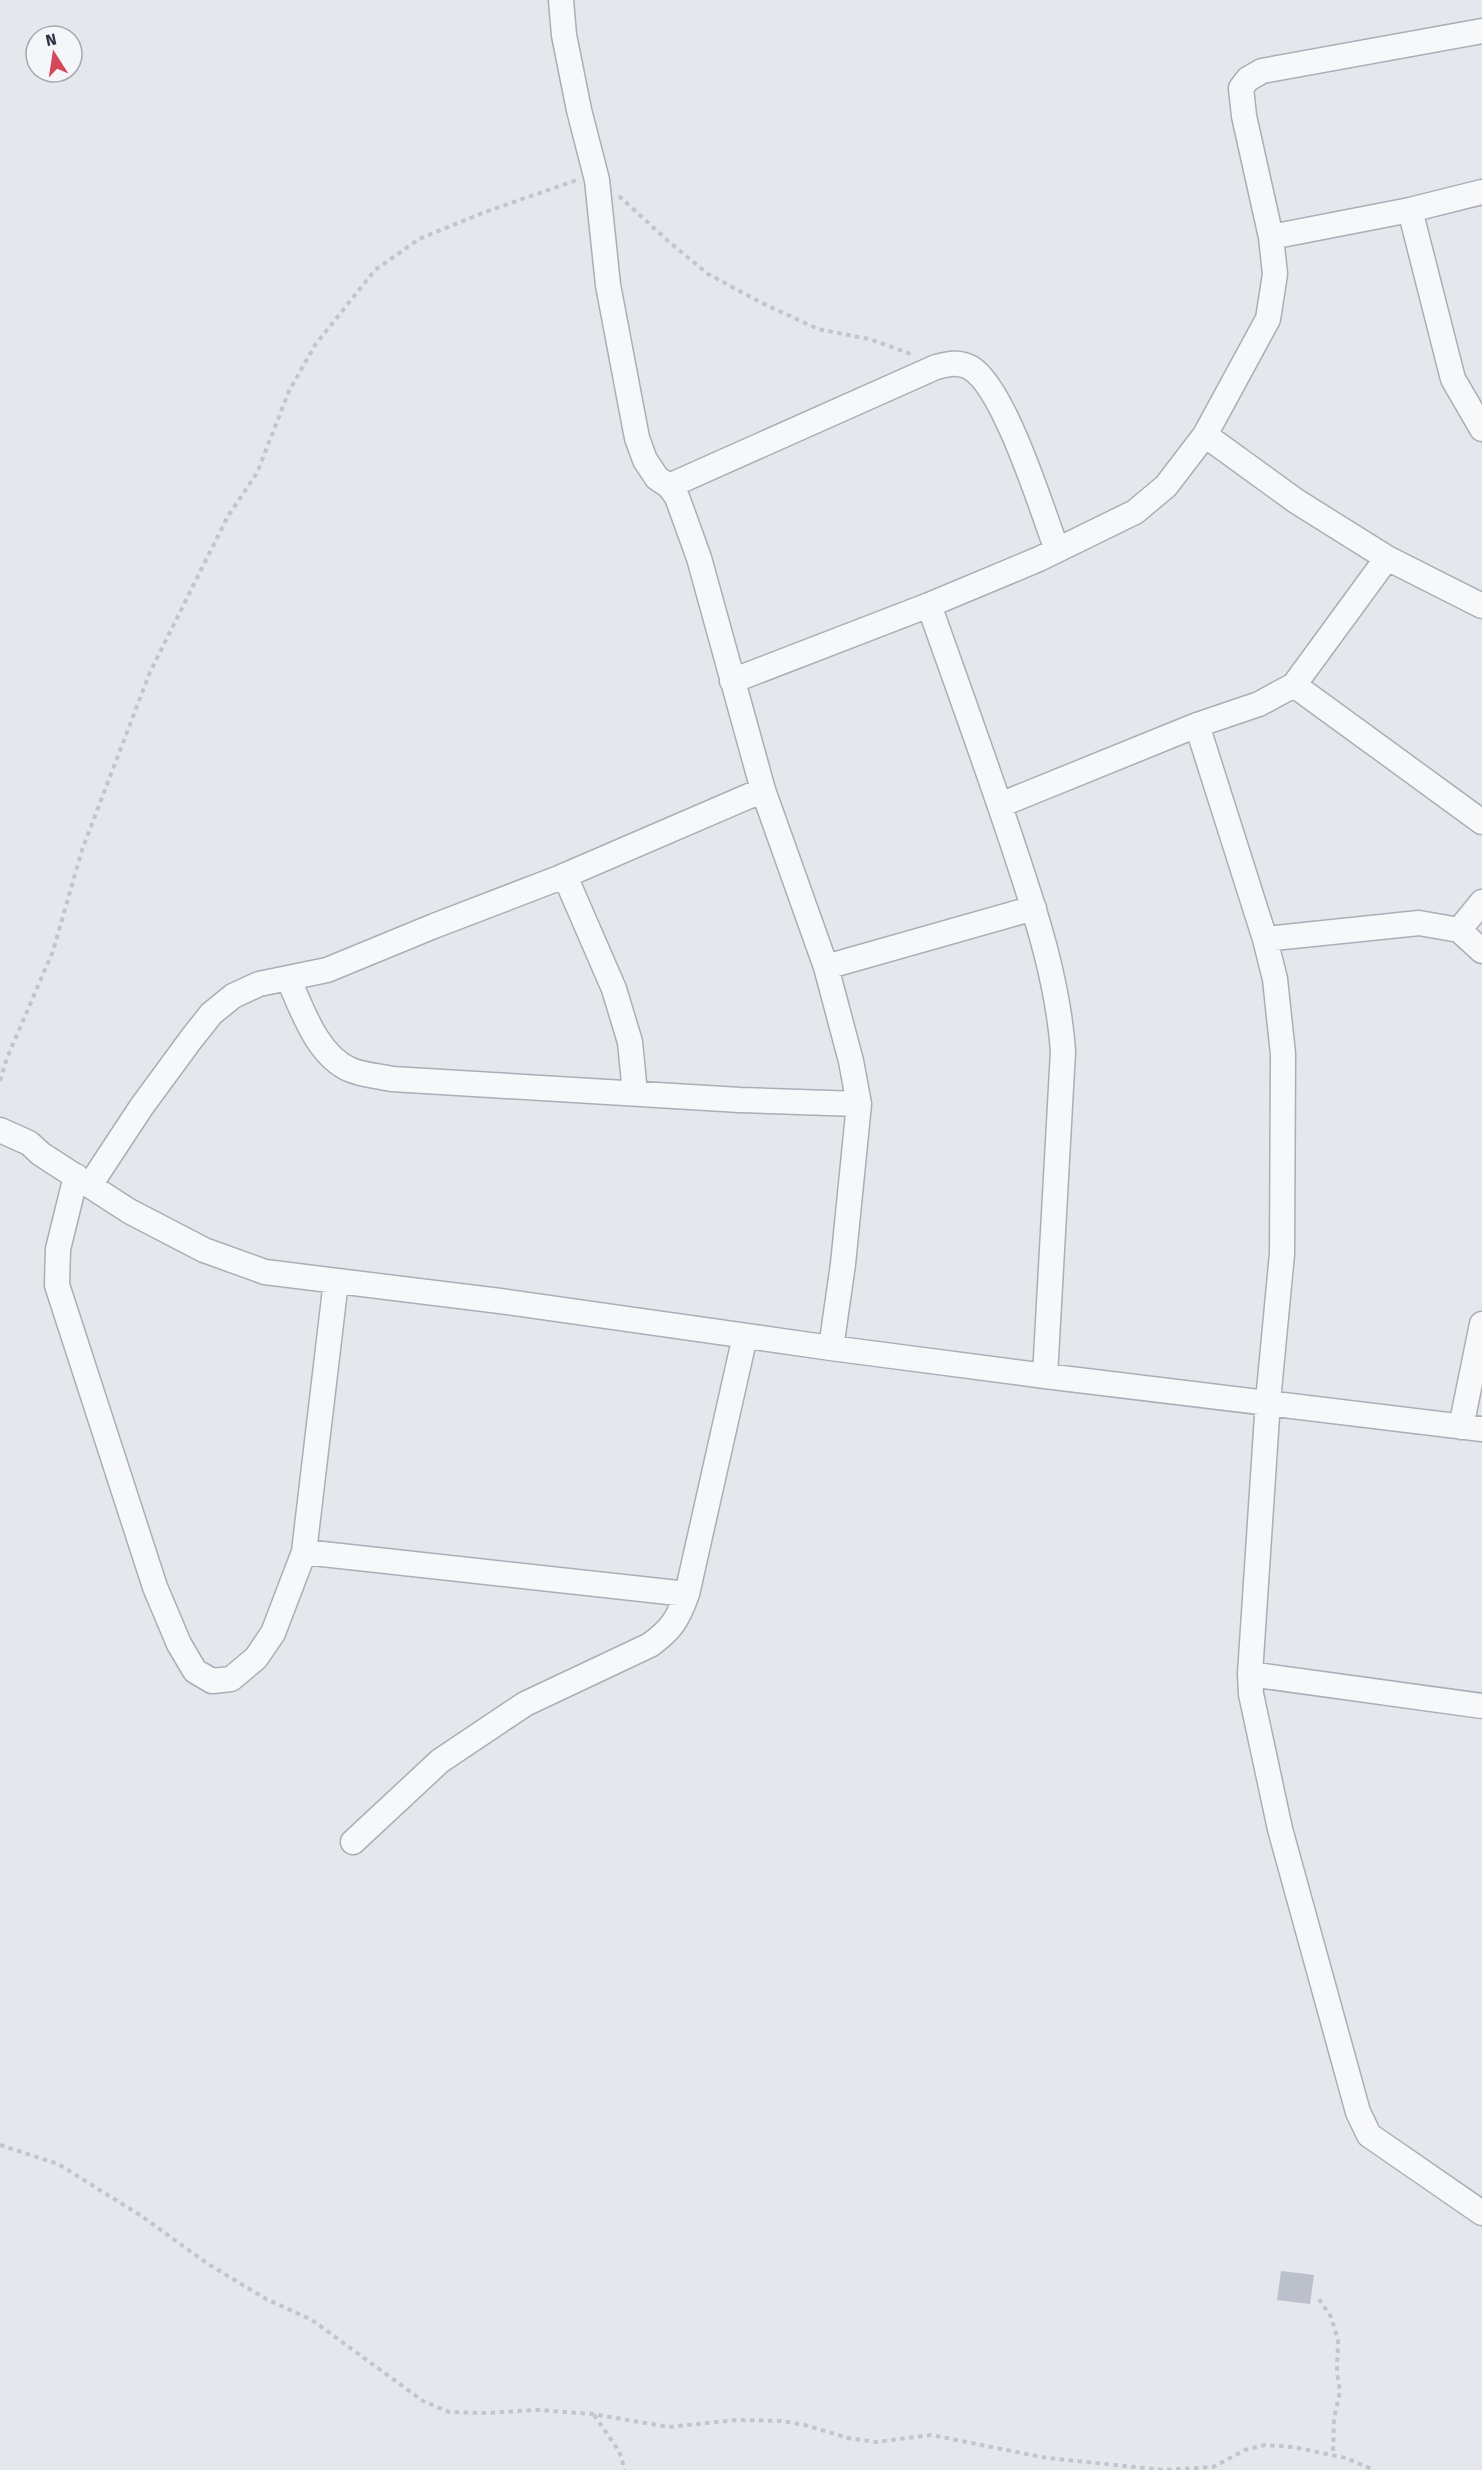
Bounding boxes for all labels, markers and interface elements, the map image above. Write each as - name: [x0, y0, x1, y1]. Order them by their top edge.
- north arrow: [24, 24, 84, 84]
- text: N: [44, 29, 58, 50]

